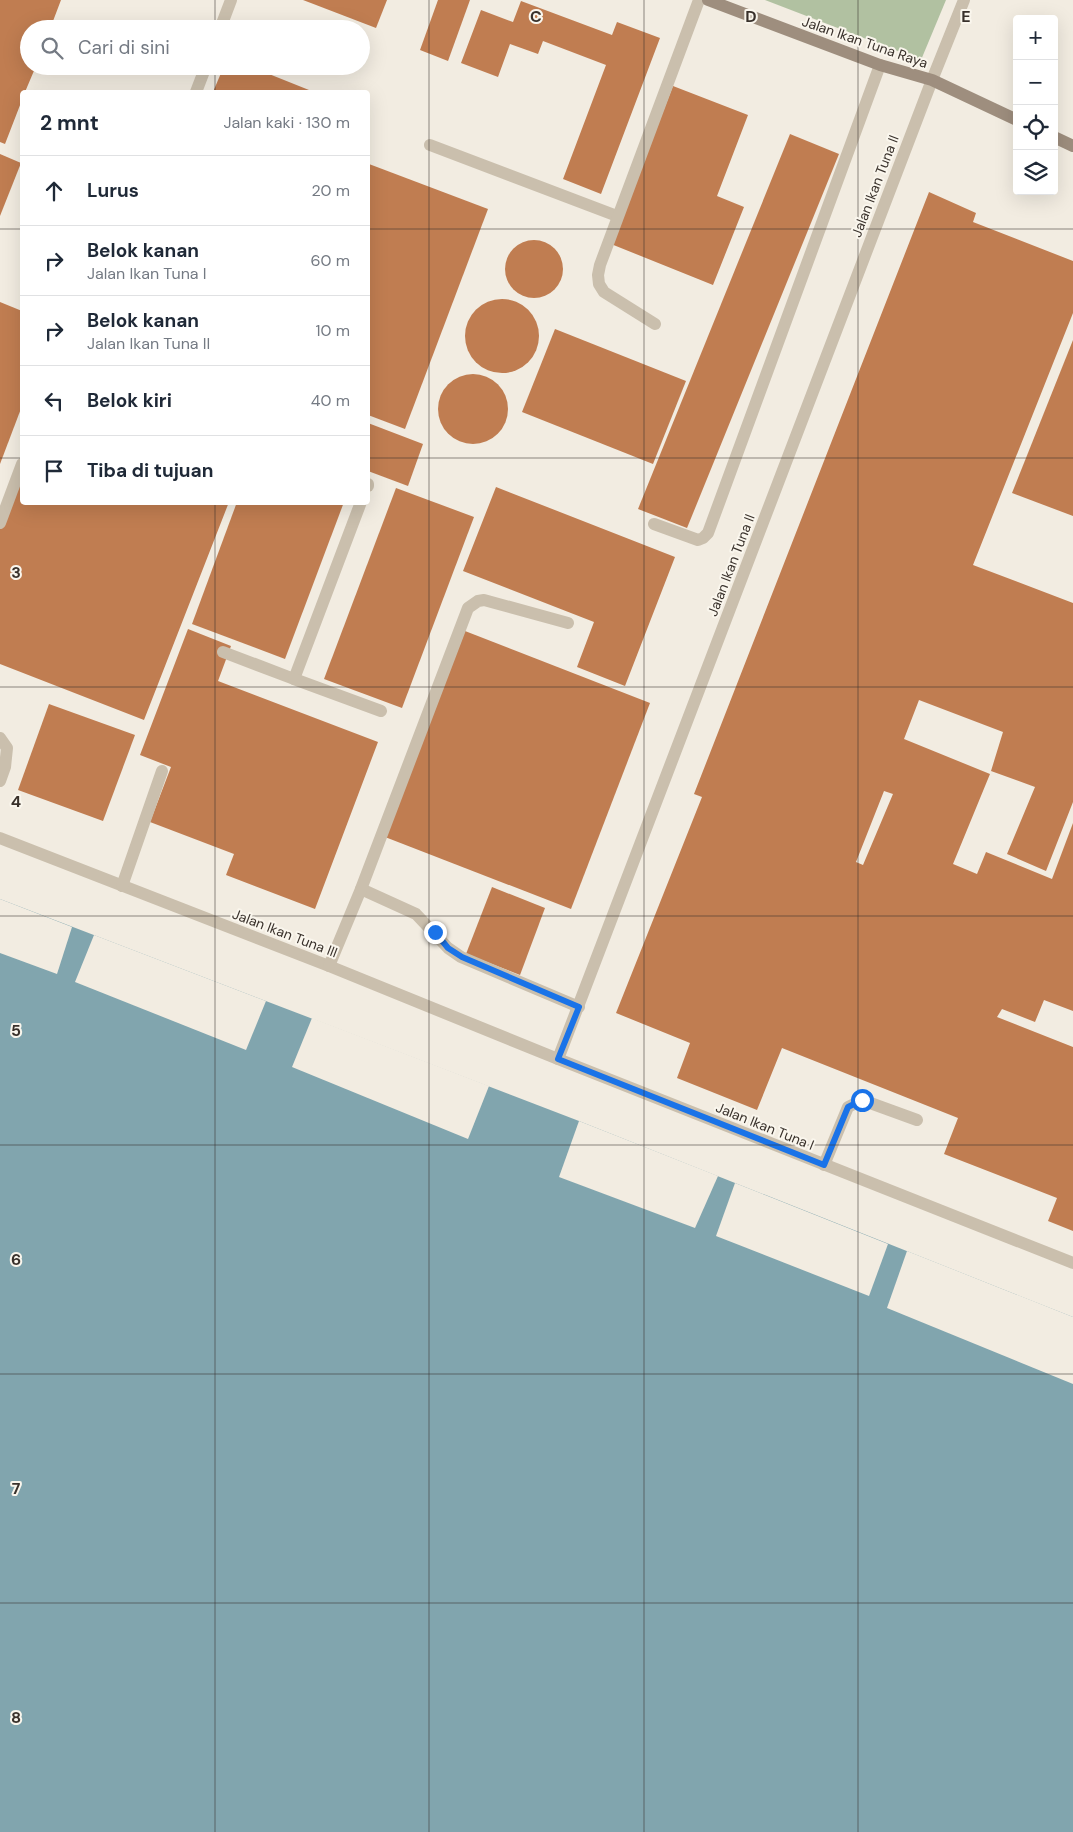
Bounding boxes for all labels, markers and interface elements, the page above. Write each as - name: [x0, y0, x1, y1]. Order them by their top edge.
- text: C: [530, 6, 542, 27]
- text: D: [745, 6, 757, 27]
- text: E: [961, 6, 971, 27]
- street label: Jalan Ikan Tuna Raya: [800, 12, 930, 72]
- map controls: [1013, 15, 1058, 195]
- button: +: [1013, 15, 1058, 60]
- search box: [20, 20, 370, 75]
- icon: search: [38, 34, 66, 62]
- text: Cari di sini: [78, 35, 170, 60]
- button: −: [1013, 60, 1058, 105]
- button: locate: [1013, 105, 1058, 150]
- text: 2 mnt: [40, 109, 99, 137]
- text: Jalan kaki · 130 m: [223, 112, 350, 133]
- street label: Jalan Ikan Tuna II: [847, 132, 903, 240]
- button: layers: [1013, 150, 1058, 195]
- icon: ahead: [40, 177, 68, 205]
- text: Lurus: [87, 178, 139, 203]
- text: 20 m: [311, 180, 350, 201]
- text: Belok kanan: [87, 238, 199, 263]
- icon: right: [40, 247, 68, 275]
- text: 60 m: [310, 250, 350, 271]
- text: Jalan Ikan Tuna I: [87, 263, 207, 284]
- text: Belok kanan: [87, 308, 199, 333]
- icon: right: [40, 317, 68, 345]
- text: 10 m: [316, 320, 350, 341]
- text: Jalan Ikan Tuna II: [87, 333, 210, 354]
- icon: left: [40, 387, 68, 415]
- text: Belok kiri: [87, 388, 172, 413]
- text: 40 m: [311, 390, 350, 411]
- icon: arrive: [40, 457, 68, 485]
- text: Tiba di tujuan: [87, 458, 213, 483]
- street label: Jalan Ikan Tuna II: [703, 511, 759, 619]
- text: 3: [11, 562, 21, 583]
- text: 4: [11, 791, 21, 812]
- street label: Jalan Ikan Tuna III: [230, 905, 340, 961]
- route end: [424, 921, 447, 944]
- text: 5: [11, 1020, 21, 1041]
- route start: [851, 1089, 874, 1112]
- street label: Jalan Ikan Tuna I: [713, 1098, 817, 1154]
- text: 6: [11, 1249, 21, 1270]
- text: 7: [12, 1478, 21, 1499]
- text: 8: [11, 1707, 21, 1728]

